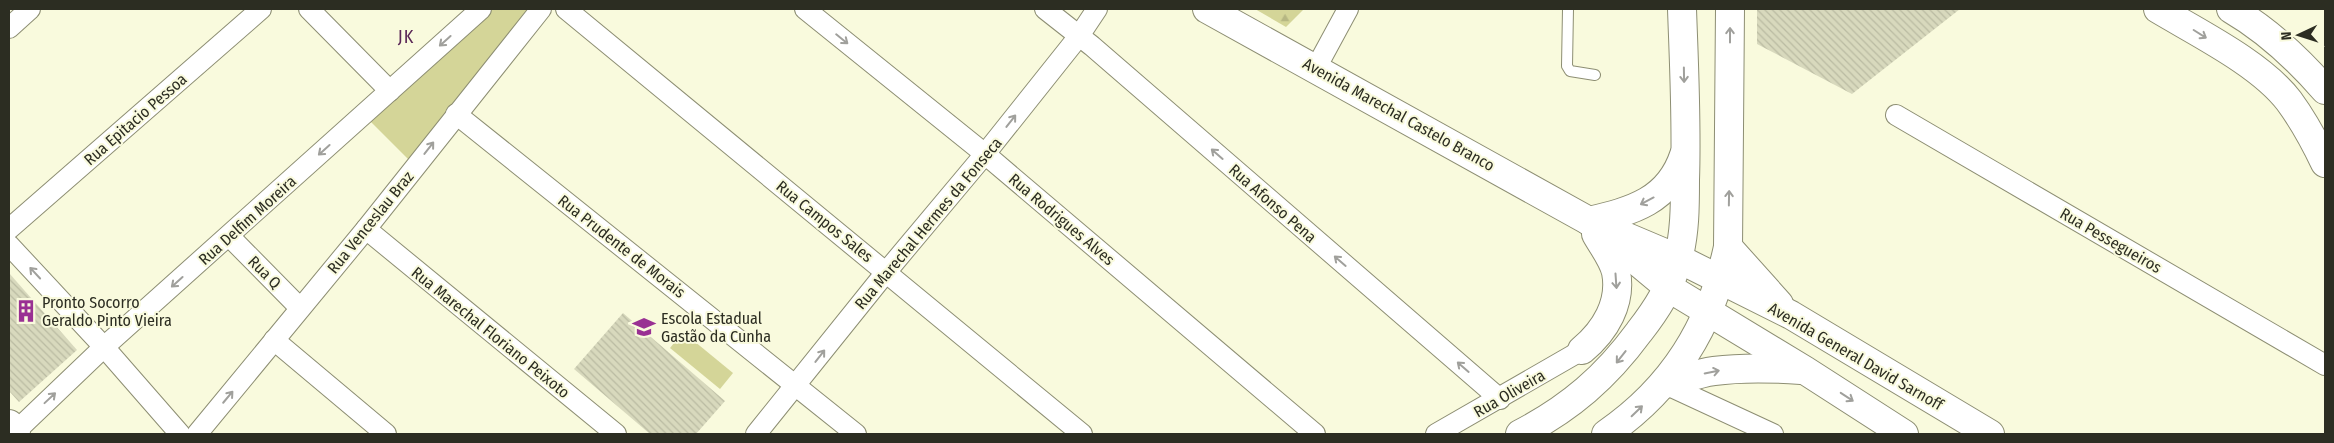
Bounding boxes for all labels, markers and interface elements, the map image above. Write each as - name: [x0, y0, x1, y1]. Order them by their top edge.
- north arrow: [2274, 10, 2324, 60]
- district label: JK: [398, 26, 414, 48]
- one-way arrow: [1726, 28, 1735, 44]
- one-way arrow: [2192, 30, 2206, 40]
- text: N: [2278, 31, 2295, 41]
- one-way arrow: [836, 34, 849, 45]
- one-way arrow: [438, 36, 451, 47]
- street label: Avenida Marechal Castelo Branco: [1300, 54, 1498, 175]
- one-way arrow: [1679, 66, 1689, 83]
- street label: Rua Epitacio Pessoa: [80, 69, 191, 169]
- one-way arrow: [1006, 115, 1017, 128]
- street label: Rua Marechal Hermes da Fonseca: [851, 133, 1006, 313]
- one-way arrow: [424, 142, 435, 155]
- one-way arrow: [318, 145, 331, 156]
- one-way arrow: [1211, 149, 1224, 160]
- street label: Rua Afonso Pena: [1225, 160, 1320, 247]
- street label: Rua Venceslau Braz: [323, 167, 417, 277]
- street label: Rua Rodrigues Alves: [1005, 170, 1119, 269]
- street label: Rua Delfim Moreira: [195, 172, 300, 269]
- street label: Rua Campos Sales: [773, 177, 877, 266]
- one-way arrow: [1724, 190, 1734, 206]
- street label: Rua Prudente de Morais: [554, 191, 689, 302]
- one-way arrow: [1640, 196, 1655, 206]
- street label: Rua Pessegueiros: [2057, 204, 2165, 277]
- street label: Rua Q: [244, 252, 285, 293]
- one-way arrow: [1334, 255, 1347, 266]
- street label: Rua Marechal Floriano Peixoto: [408, 263, 574, 402]
- one-way arrow: [29, 267, 41, 279]
- one-way arrow: [1612, 272, 1621, 288]
- one-way arrow: [171, 276, 184, 288]
- place label: Pronto Socorro Geraldo Pinto Vieira: [42, 293, 172, 330]
- building icon: Pronto Socorro Geraldo Pinto Vieira: [13, 298, 39, 324]
- street label: Avenida General David Sarnoff: [1765, 299, 1947, 415]
- place label: Escola Estadual Gastão da Cunha: [661, 309, 771, 346]
- school or university icon: Escola Estadual Gastão da Cunha: [631, 314, 657, 340]
- one-way arrow: [815, 349, 826, 362]
- one-way arrow: [1615, 350, 1626, 363]
- one-way arrow: [1457, 362, 1470, 373]
- street label: Rua Oliveira: [1470, 365, 1548, 421]
- one-way arrow: [1703, 367, 1719, 376]
- one-way arrow: [222, 390, 233, 403]
- one-way arrow: [44, 392, 56, 404]
- one-way arrow: [1840, 393, 1854, 403]
- one-way arrow: [1630, 405, 1643, 417]

